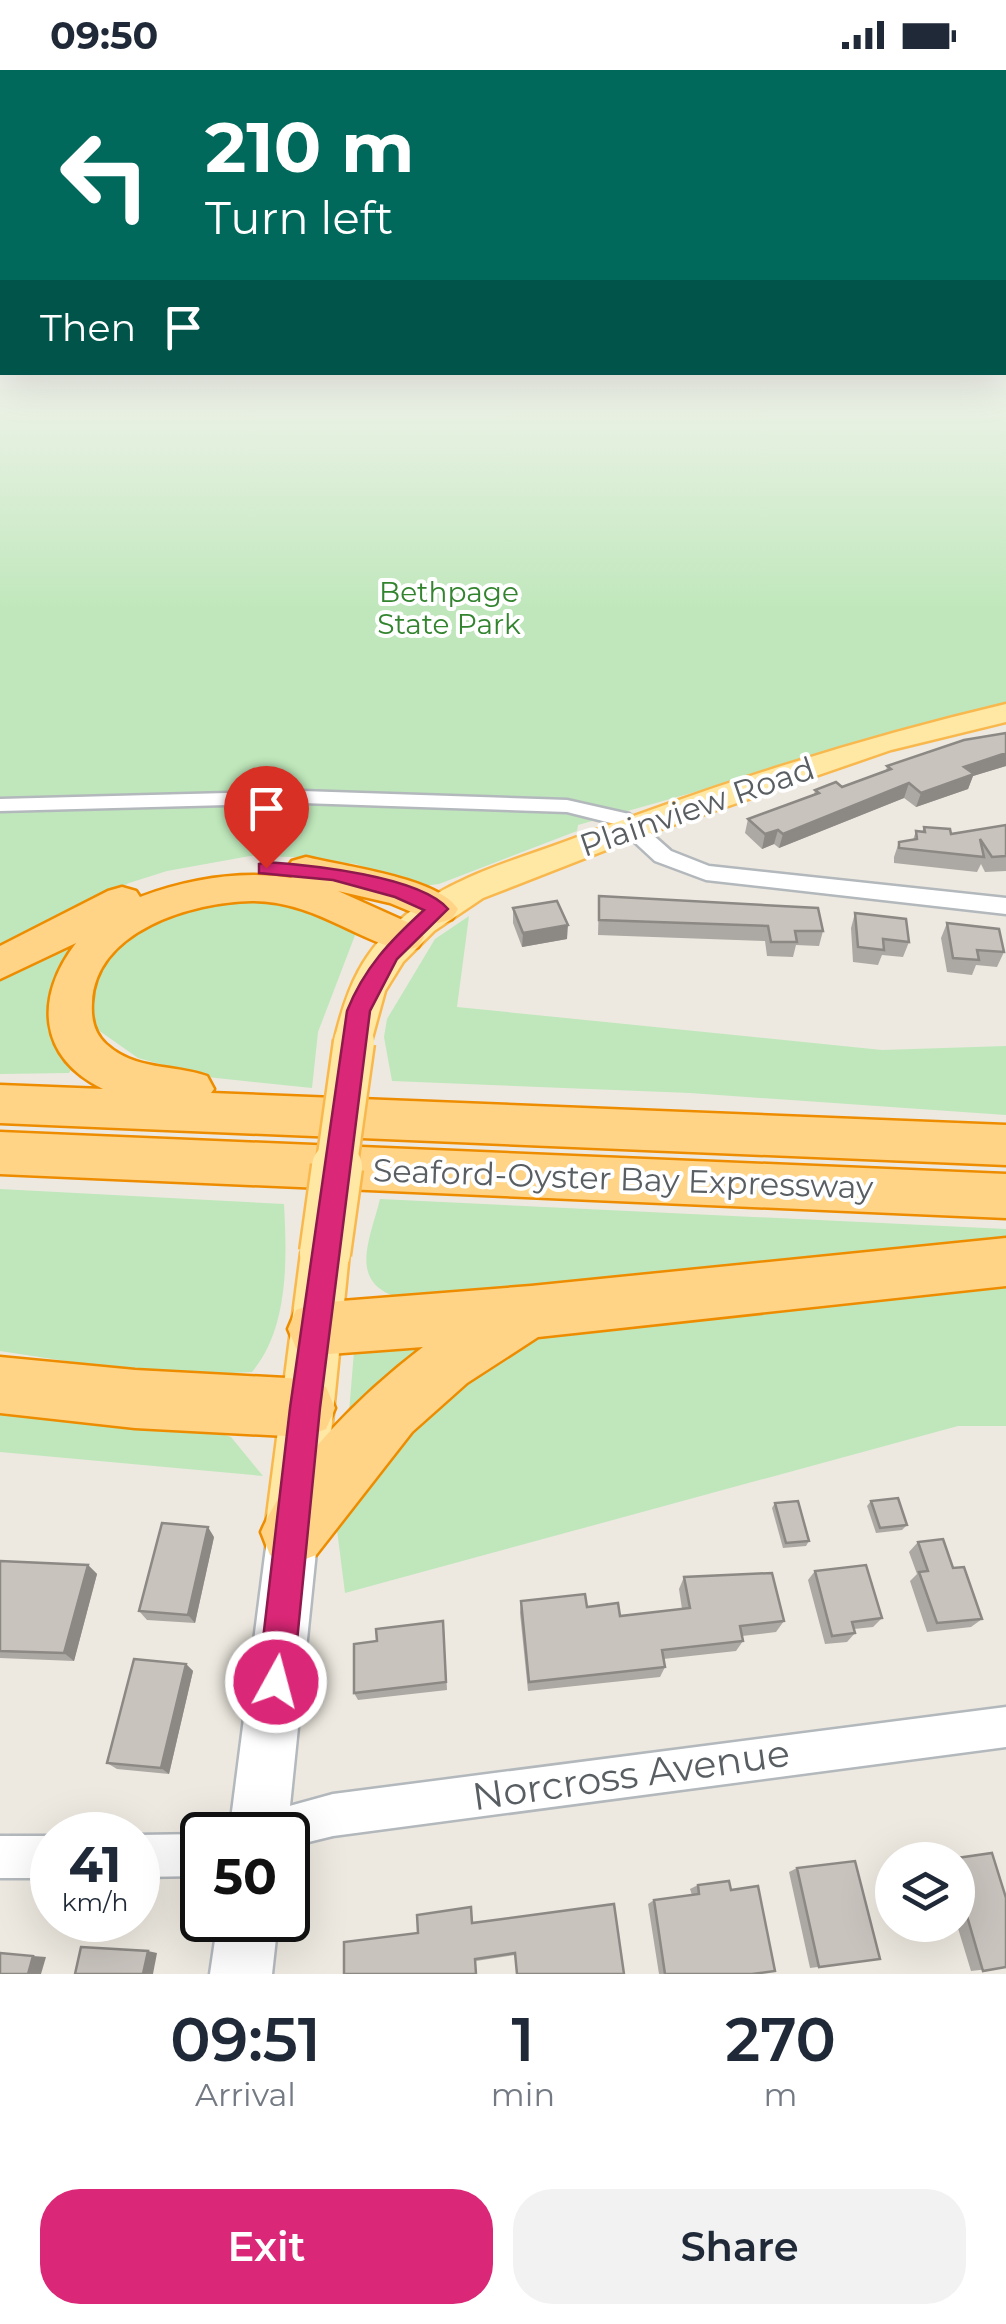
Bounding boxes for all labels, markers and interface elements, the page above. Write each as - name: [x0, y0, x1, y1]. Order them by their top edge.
- text: 09:50: [50, 12, 158, 59]
- text: 210 m: [205, 104, 415, 190]
- icon: left: [40, 110, 170, 240]
- text: Turn left: [205, 190, 393, 245]
- icon: arrive: [156, 300, 211, 355]
- text: Then: [40, 304, 136, 351]
- park label: Bethpage State Park: [377, 575, 521, 641]
- street label: Plainview Road: [574, 748, 819, 865]
- pin: [224, 766, 309, 869]
- icon: arrive: [239, 781, 294, 836]
- street label: Seaford-Oyster Bay Expressway: [372, 1150, 875, 1207]
- position arrow: [224, 1630, 328, 1734]
- street label: Norcross Avenue: [469, 1729, 793, 1820]
- speed limit sign: 50: [180, 1812, 310, 1942]
- text: 41: [69, 1834, 121, 1895]
- map controls: [875, 1842, 975, 1942]
- button: layers: [875, 1842, 975, 1942]
- text: km/h: [62, 1887, 128, 1917]
- text: 09:51: [170, 2003, 321, 2076]
- text: 1: [512, 2003, 534, 2076]
- text: 270: [725, 2003, 836, 2076]
- text: Arrival: [195, 2075, 296, 2114]
- text: min: [491, 2075, 555, 2114]
- text: m: [764, 2075, 797, 2114]
- button: Exit: [40, 2189, 493, 2304]
- button: Share: [513, 2189, 966, 2304]

